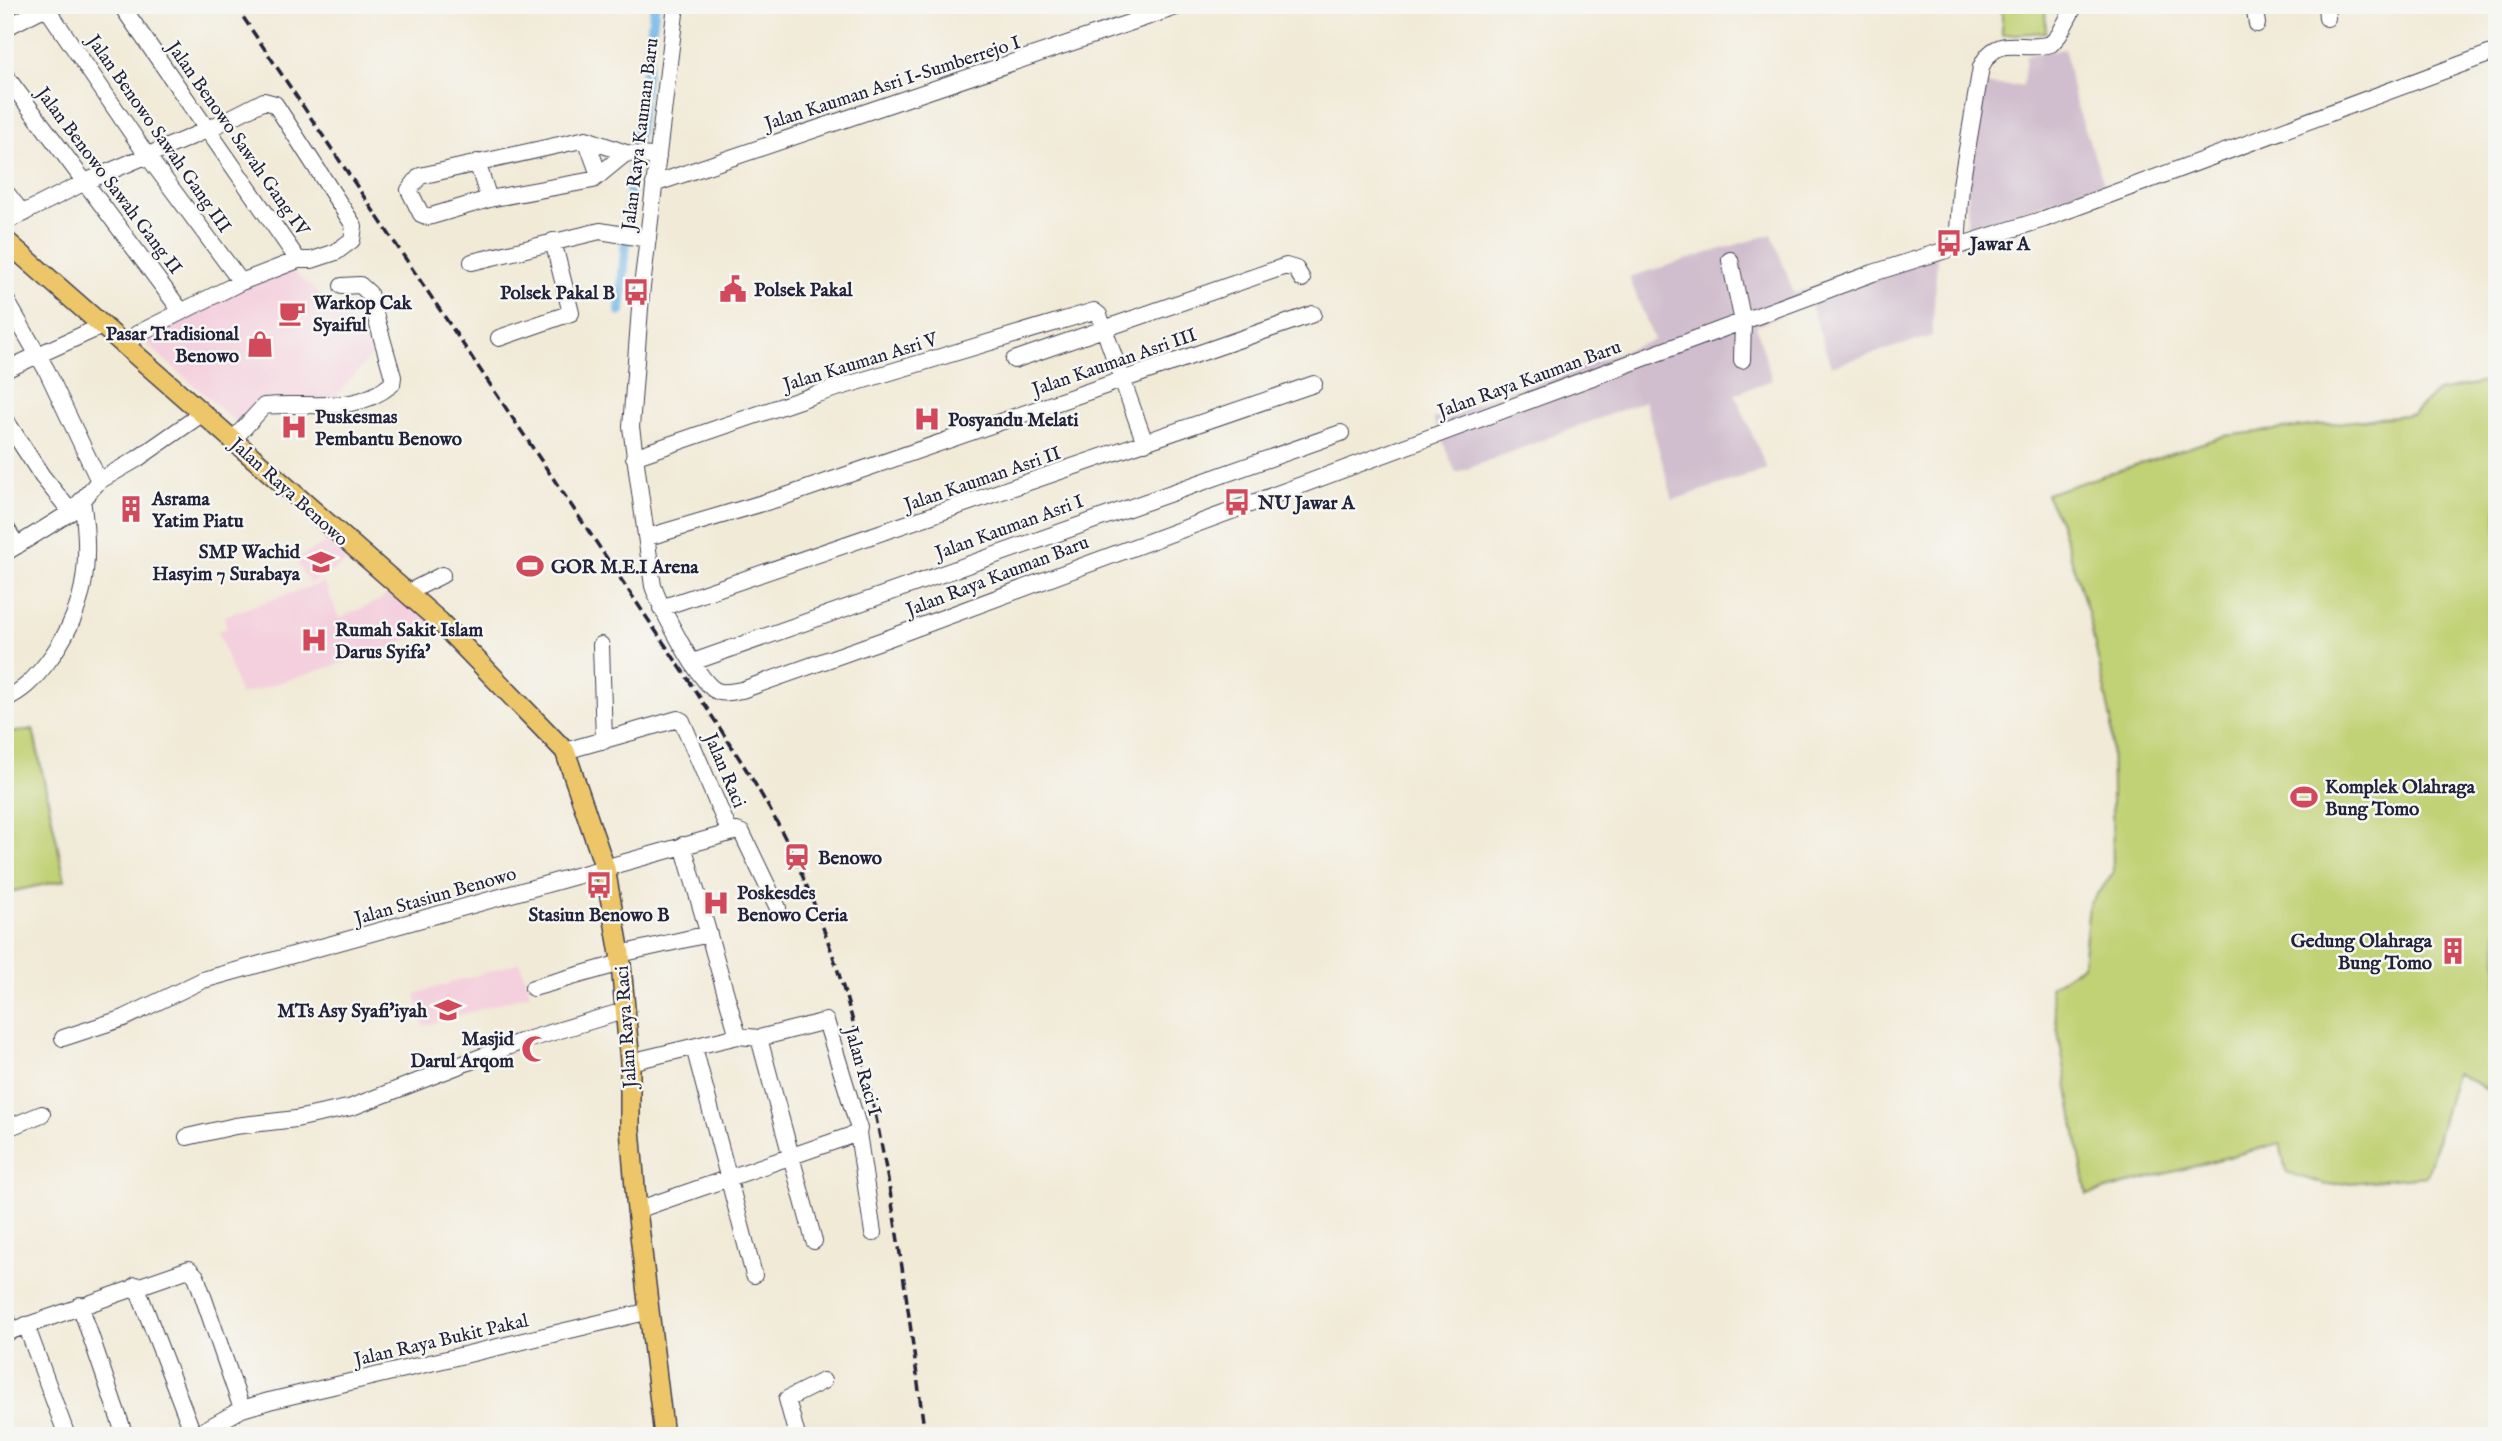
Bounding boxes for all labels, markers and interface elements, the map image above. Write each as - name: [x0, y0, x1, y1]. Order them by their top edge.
- street label: Jalan Benowo Sawah Gang III: [83, 30, 237, 236]
- street label: Jalan Kauman Asri I-Sumberrejo I: [760, 31, 1024, 137]
- street label: Jalan Benowo Sawah Gang IV: [160, 35, 314, 242]
- street label: Jalan Raya Kauman Baru: [617, 37, 665, 234]
- street label: Jalan Benowo Sawah Gang II: [32, 82, 188, 278]
- bus stop icon: Jawar A: [1934, 228, 1964, 258]
- place label: Jawar A: [1967, 233, 2031, 257]
- public building icon: Polsek Pakal: [718, 274, 748, 304]
- bus stop icon: Polsek Pakal B: [621, 277, 651, 307]
- place label: Polsek Pakal: [754, 279, 853, 303]
- place label: Polsek Pakal B: [500, 282, 615, 306]
- place label: Warkop Cak Syaiful: [312, 292, 413, 338]
- cafe icon: Warkop Cak Syaiful: [277, 298, 307, 328]
- place label: Pasar Tradisional Benowo: [106, 323, 240, 369]
- street label: Jalan Kauman Asri III: [1027, 323, 1200, 403]
- street label: Jalan Kauman Asri V: [779, 328, 941, 398]
- shop icon: Pasar Tradisional Benowo: [245, 329, 275, 359]
- street label: Jalan Raya Kauman Baru: [1433, 335, 1625, 425]
- hospital icon: Posyandu Melati: [912, 404, 942, 434]
- place label: Puskesmas Pembantu Benowo: [315, 406, 462, 452]
- place label: Posyandu Melati: [948, 409, 1079, 433]
- hospital icon: Puskesmas Pembantu Benowo: [279, 412, 309, 442]
- street label: Jalan Raya Benowo: [223, 432, 353, 552]
- street label: Jalan Kauman Asri II: [899, 442, 1064, 519]
- bus stop icon: NU Jawar A: [1222, 487, 1252, 517]
- place label: Asrama Yatim Piatu: [151, 488, 244, 534]
- street label: Jalan Kauman Asri I: [930, 490, 1087, 567]
- place label: NU Jawar A: [1257, 492, 1356, 516]
- building icon: Asrama Yatim Piatu: [116, 494, 146, 524]
- street label: Jalan Raya Kauman Baru: [901, 531, 1093, 623]
- place label: SMP Wachid Hasyim 7 Surabaya: [152, 541, 301, 587]
- school or university icon: SMP Wachid Hasyim 7 Surabaya: [306, 547, 336, 577]
- sports icon: GOR M.E.I Arena: [515, 551, 545, 581]
- place label: GOR M.E.I Arena: [551, 556, 699, 580]
- place label: Rumah Sakit Islam Darus Syifa': [335, 619, 483, 665]
- hospital icon: Rumah Sakit Islam Darus Syifa': [299, 625, 329, 655]
- street label: Jalan Raci: [697, 728, 751, 812]
- place label: Komplek Olahraga Bung Tomo: [2325, 776, 2476, 822]
- sports icon: Komplek Olahraga Bung Tomo: [2289, 782, 2319, 812]
- station icon: Benowo: [782, 842, 812, 872]
- place label: Benowo: [818, 847, 882, 871]
- street label: Jalan Stasiun Benowo: [350, 862, 519, 932]
- bus stop icon: Stasiun Benowo B: [584, 870, 614, 900]
- place label: Poskesdes Benowo Ceria: [737, 882, 849, 928]
- hospital icon: Poskesdes Benowo Ceria: [701, 888, 731, 918]
- place label: Stasiun Benowo B: [528, 904, 670, 928]
- place label: Gedung Olahraga Bung Tomo: [2291, 930, 2433, 976]
- building icon: Gedung Olahraga Bung Tomo: [2438, 936, 2468, 966]
- street label: Jalan Raya Raci: [611, 965, 643, 1091]
- school or university icon: MTs Asy Syafi'iyah: [433, 995, 463, 1025]
- place label: MTs Asy Syafi'iyah: [277, 1000, 428, 1024]
- street label: Jalan Raci I: [837, 1022, 886, 1119]
- place label: Masjid Darul Arqom: [410, 1028, 515, 1074]
- mosque icon: Masjid Darul Arqom: [520, 1034, 550, 1064]
- street label: Jalan Raya Bukit Pakal: [350, 1309, 532, 1373]

